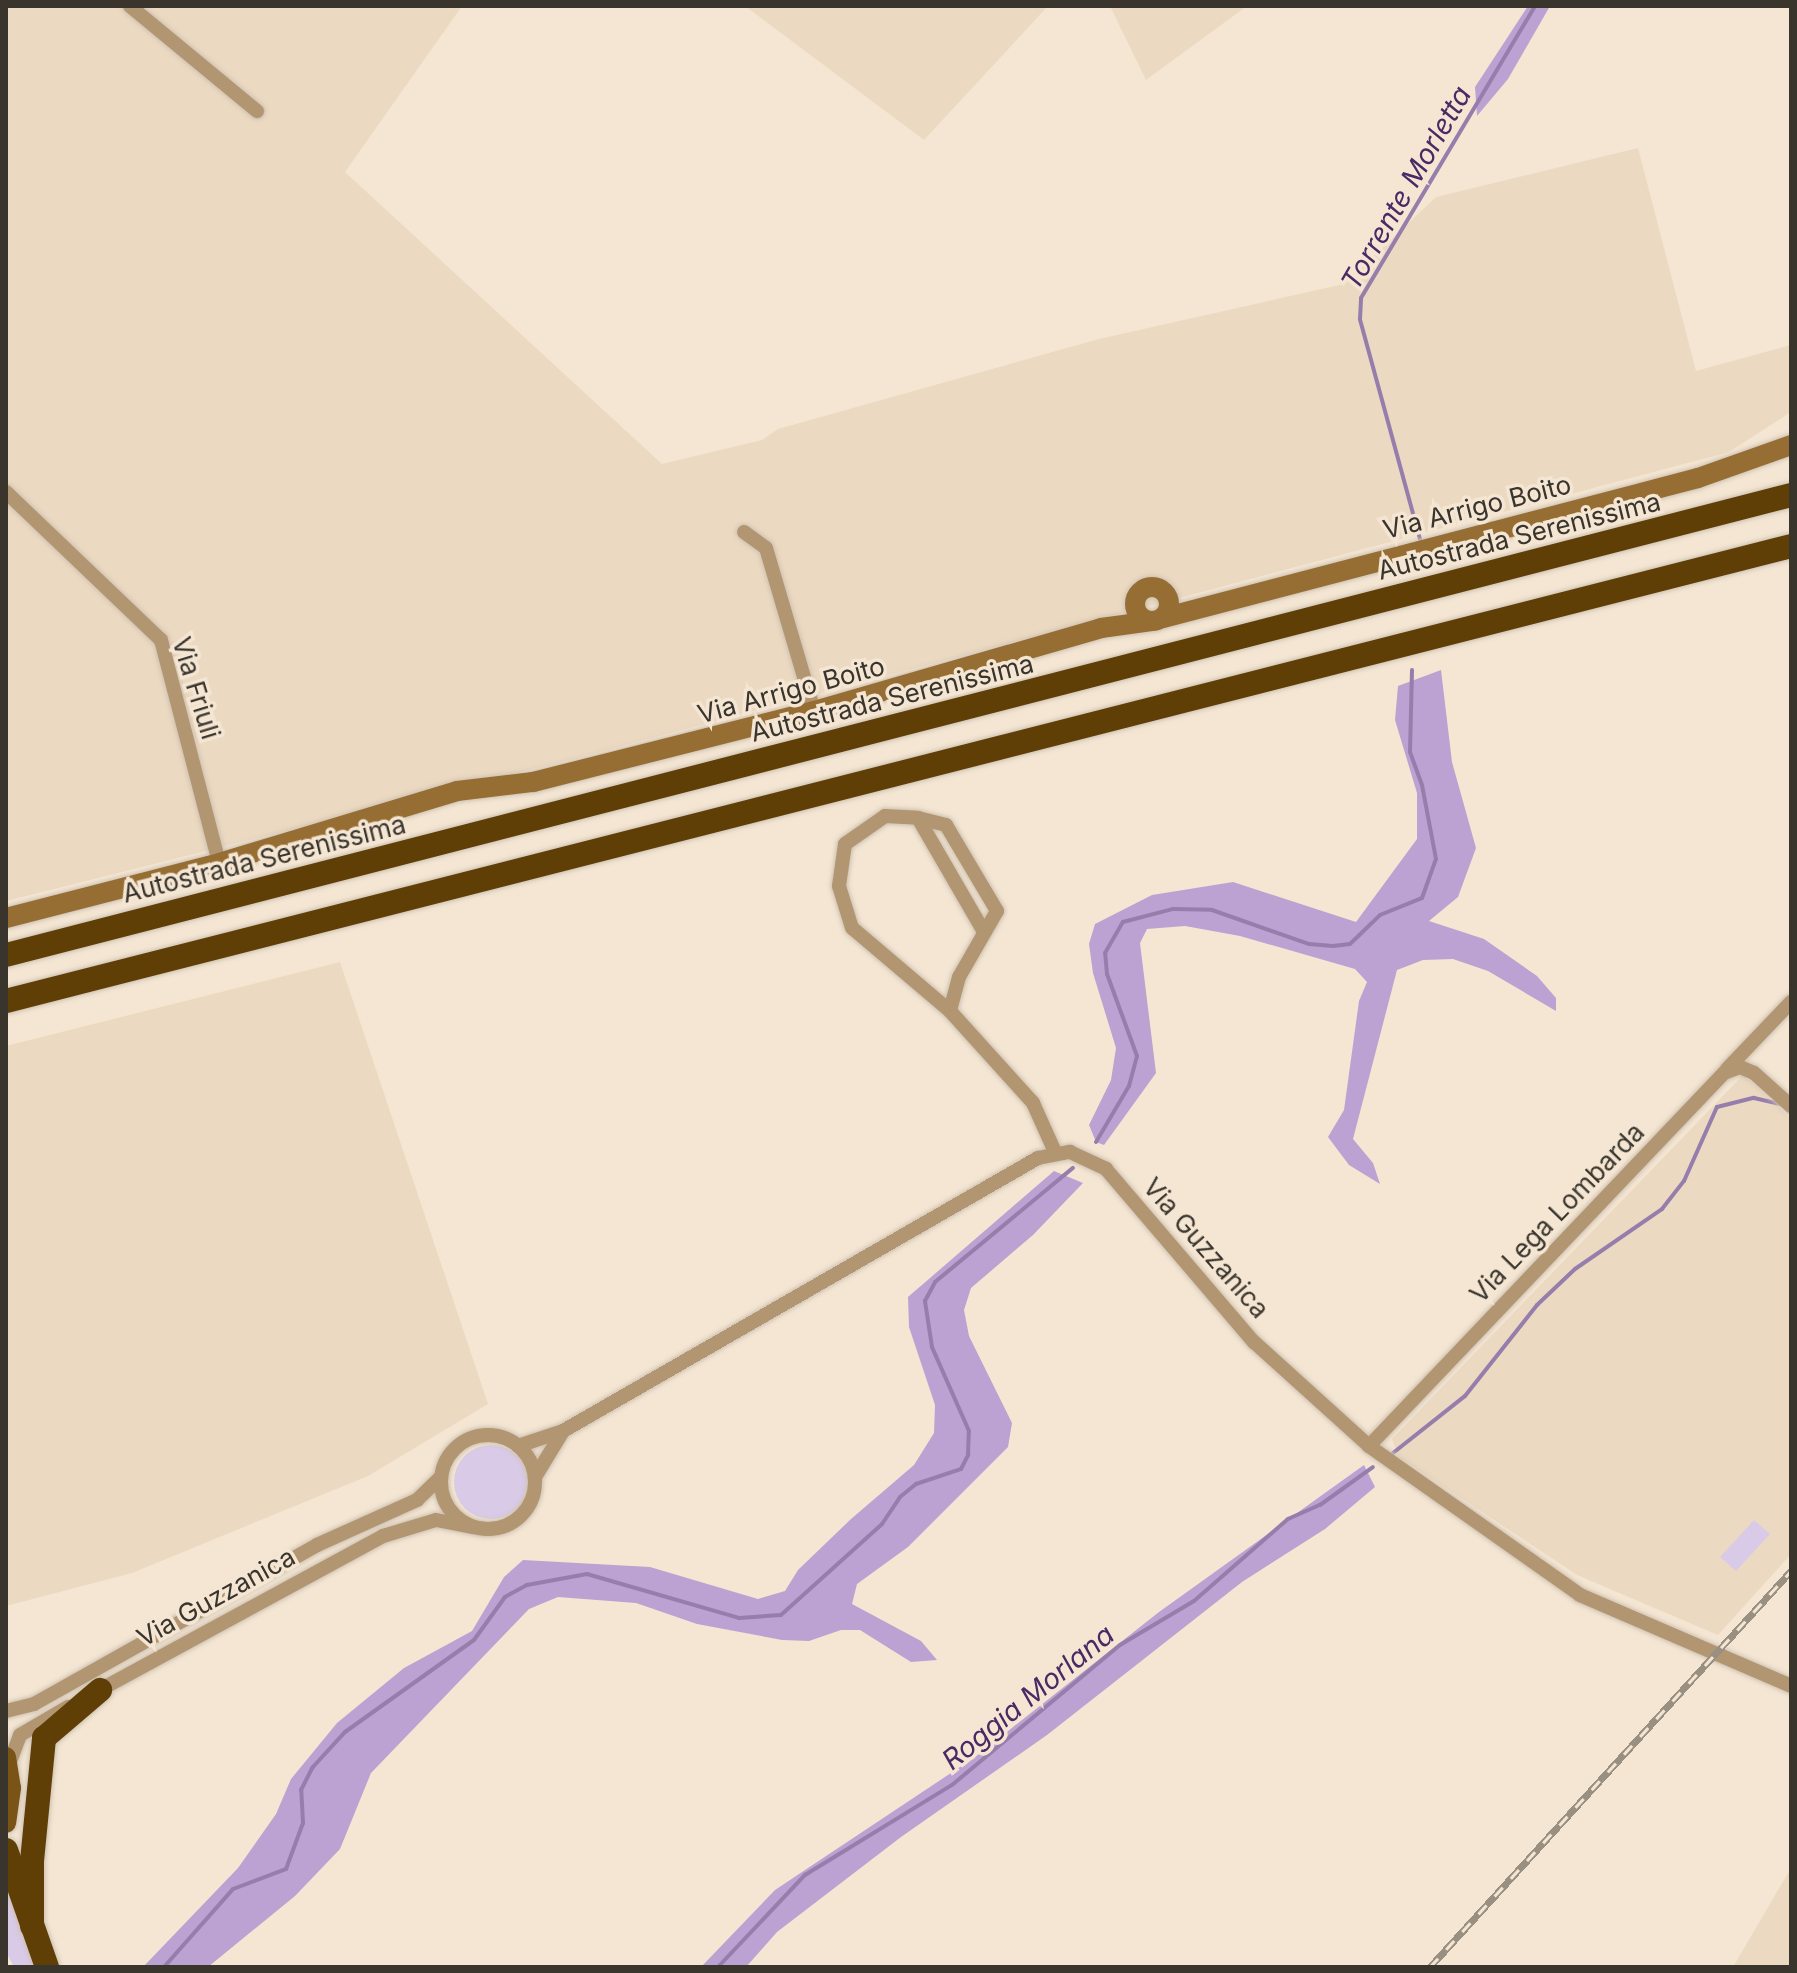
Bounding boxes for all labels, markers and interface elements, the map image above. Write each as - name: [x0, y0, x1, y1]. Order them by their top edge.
- water label: Torrente Morletta: [1334, 80, 1478, 296]
- street label: Via Arrigo Boito: [1380, 469, 1574, 545]
- street label: Autostrada Serenissima: [1374, 486, 1664, 586]
- street label: Via Friuli: [166, 633, 226, 743]
- street label: Autostrada Serenissima: [747, 648, 1037, 748]
- street label: Via Arrigo Boito: [694, 650, 888, 730]
- street label: Autostrada Serenissima: [119, 809, 409, 909]
- street label: Via Lega Lombarda: [1463, 1117, 1651, 1309]
- street label: Via Guzzanica: [1137, 1172, 1275, 1324]
- street label: Via Guzzanica: [132, 1541, 300, 1653]
- water label: Roggia Morlana: [935, 1617, 1121, 1777]

